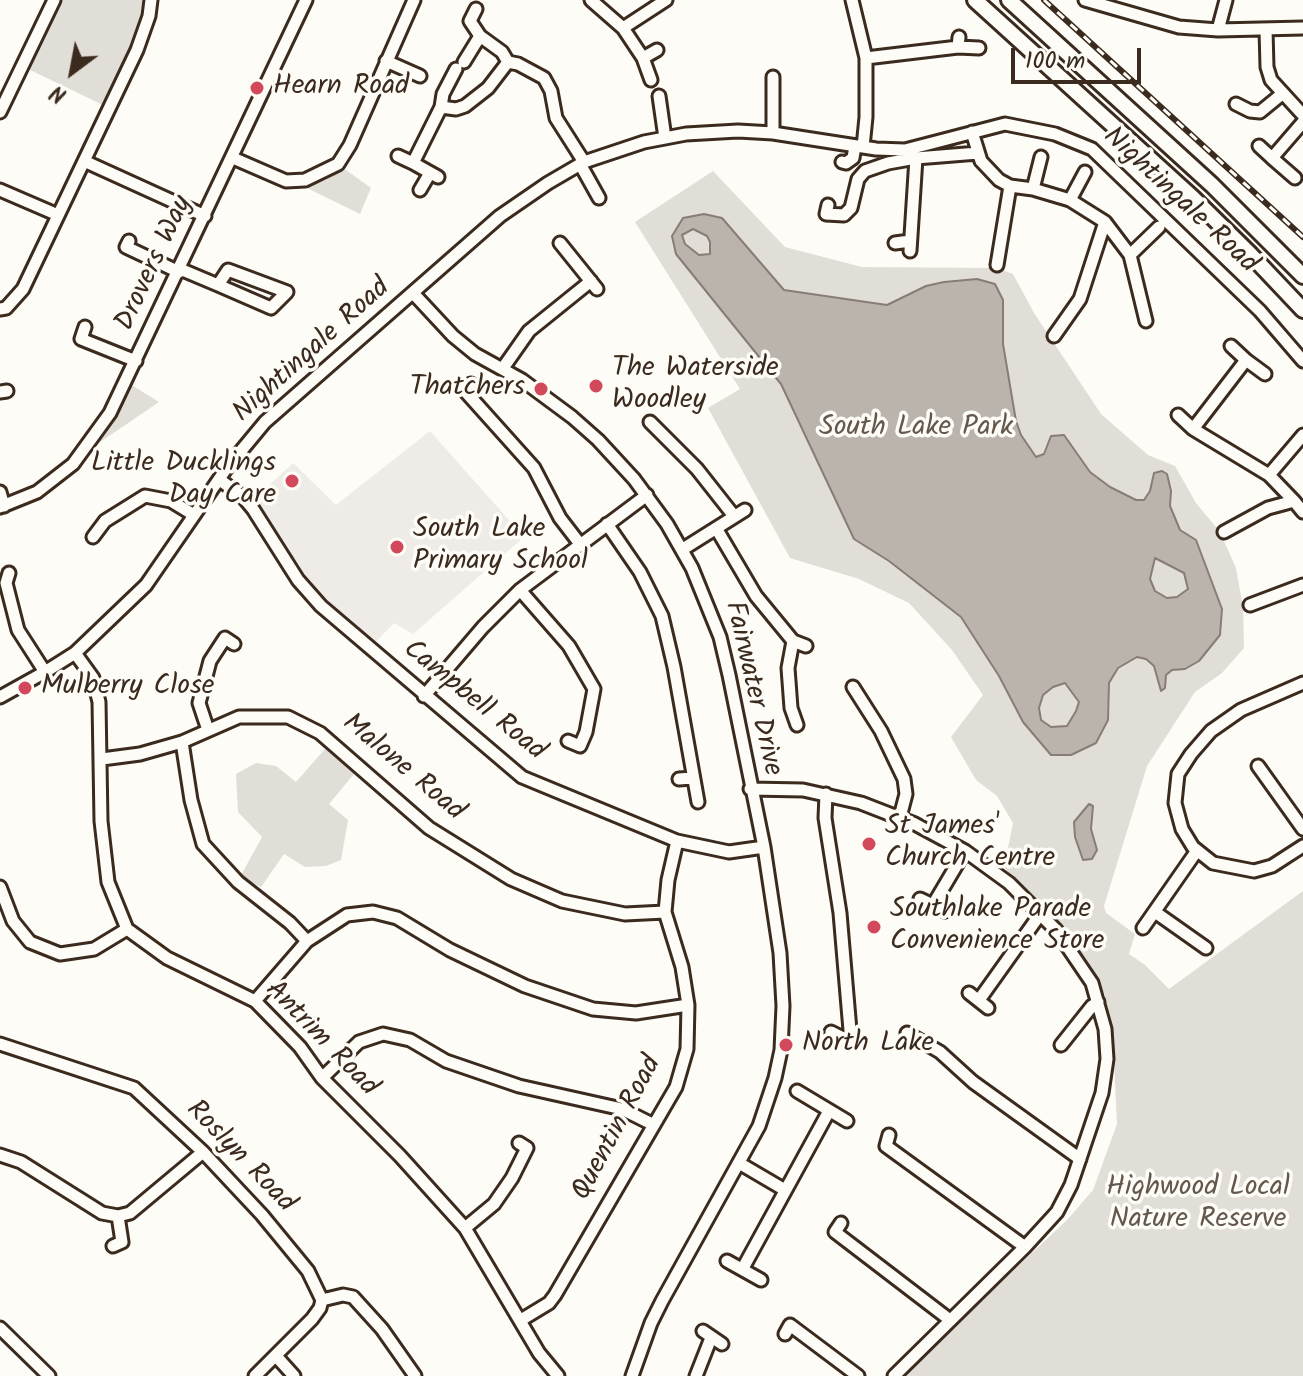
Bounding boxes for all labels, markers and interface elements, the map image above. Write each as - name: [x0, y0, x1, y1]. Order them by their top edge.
- north arrow: [32, 32, 112, 112]
- scale bar: [1015, 32, 1145, 82]
- text: 100 m: [1025, 42, 1085, 81]
- place label: Hearn Road: [273, 71, 409, 105]
- text: N: [44, 74, 74, 111]
- marker: Hearn Road: [248, 79, 266, 97]
- street label: Nightingale Road: [1095, 122, 1263, 282]
- street label: Drovers Way: [110, 191, 202, 337]
- street label: Nightingale Road: [228, 273, 398, 431]
- place label: The Waterside Woodley: [612, 353, 779, 419]
- place label: Thatchers: [410, 372, 525, 406]
- marker: The Waterside Woodley: [587, 377, 605, 395]
- marker: Thatchers: [532, 380, 550, 398]
- park label: South Lake Park: [819, 412, 1013, 446]
- place label: Little Ducklings Day Care: [91, 448, 276, 514]
- marker: Little Ducklings Day Care: [283, 472, 301, 490]
- place label: South Lake Primary School: [413, 514, 588, 580]
- marker: South Lake Primary School: [388, 538, 406, 556]
- street label: Fairwater Drive: [715, 598, 787, 780]
- street label: Campbell Road: [395, 634, 551, 770]
- place label: Mulberry Close: [41, 671, 214, 705]
- marker: Mulberry Close: [16, 679, 34, 697]
- street label: Malone Road: [334, 708, 470, 830]
- place label: St James' Church Centre: [885, 811, 1055, 877]
- marker: St James' Church Centre: [860, 835, 878, 853]
- place label: Southlake Parade Convenience Store: [890, 894, 1104, 960]
- marker: Southlake Parade Convenience Store: [865, 918, 883, 936]
- street label: Antrim Road: [256, 975, 384, 1105]
- place label: North Lake: [802, 1028, 934, 1062]
- marker: North Lake: [777, 1036, 795, 1054]
- street label: Quentin Road: [567, 1051, 671, 1207]
- street label: Roslyn Road: [177, 1095, 301, 1221]
- park label: Highwood Local Nature Reserve: [1106, 1172, 1290, 1238]

